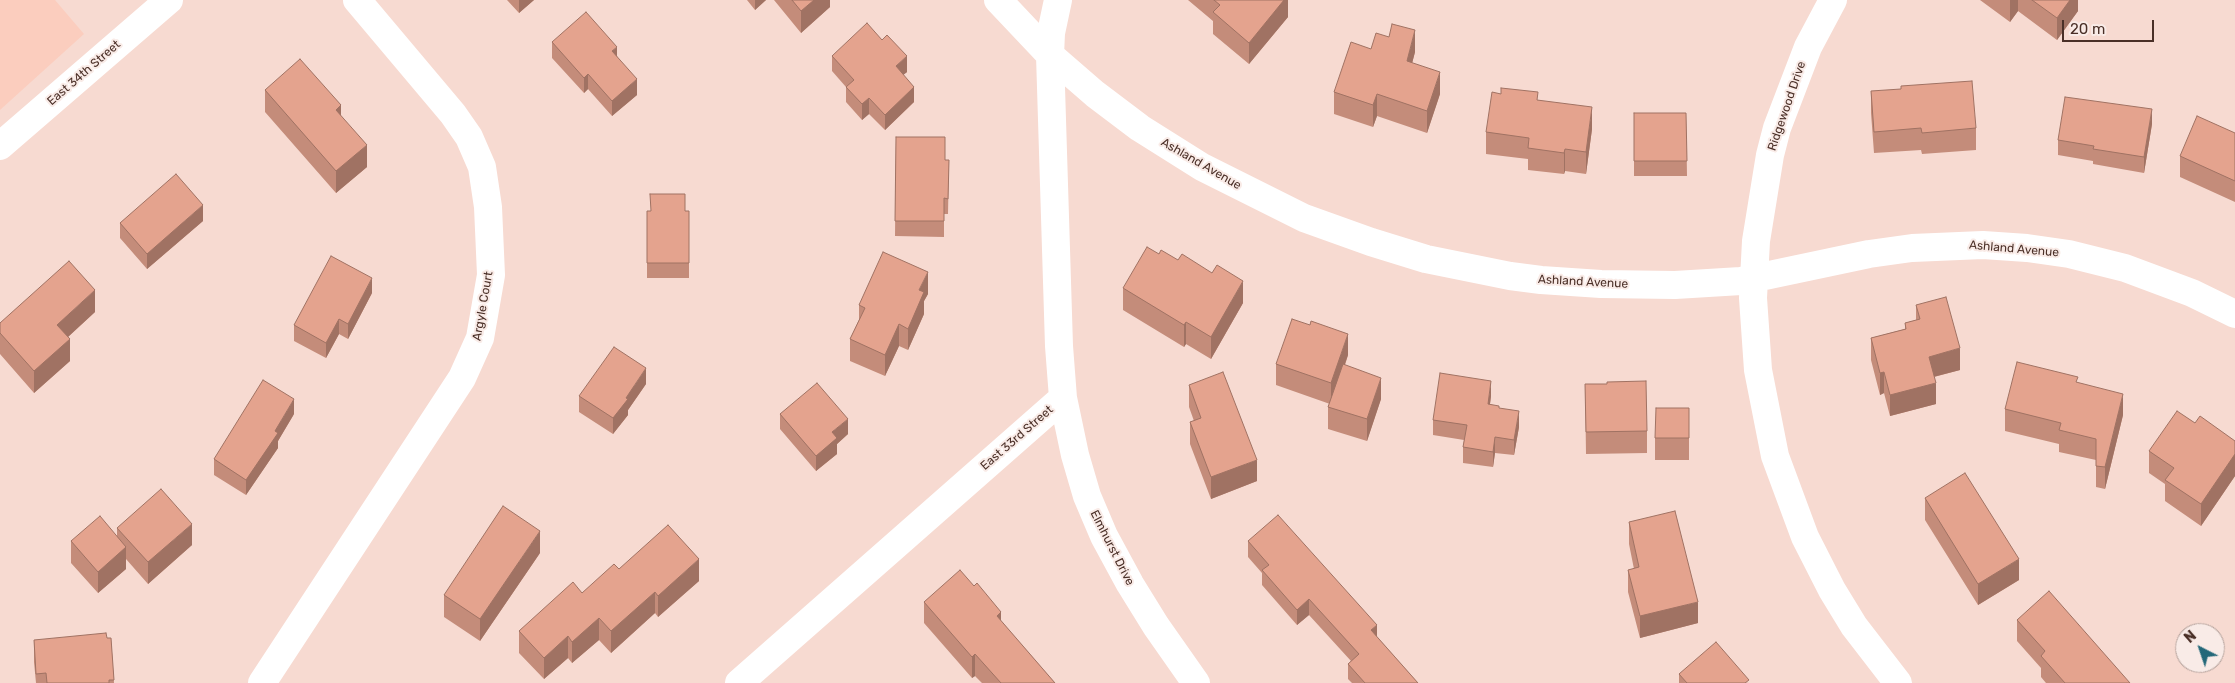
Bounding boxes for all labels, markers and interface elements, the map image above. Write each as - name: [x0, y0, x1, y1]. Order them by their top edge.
- scale bar: [2065, 10, 2158, 42]
- text: 20 m: [2070, 20, 2105, 38]
- street label: East 34th Street: [45, 37, 123, 109]
- street label: Ridgewood Drive: [1765, 59, 1809, 153]
- street label: Ashland Avenue: [1158, 135, 1244, 193]
- street label: Ashland Avenue: [1968, 238, 2060, 260]
- street label: Argyle Court: [470, 270, 496, 342]
- street label: Ashland Avenue: [1537, 272, 1629, 292]
- street label: East 33rd Street: [978, 403, 1056, 473]
- street label: Elmhurst Drive: [1087, 508, 1137, 588]
- north arrow: [2175, 623, 2225, 673]
- text: N: [2181, 627, 2200, 647]

